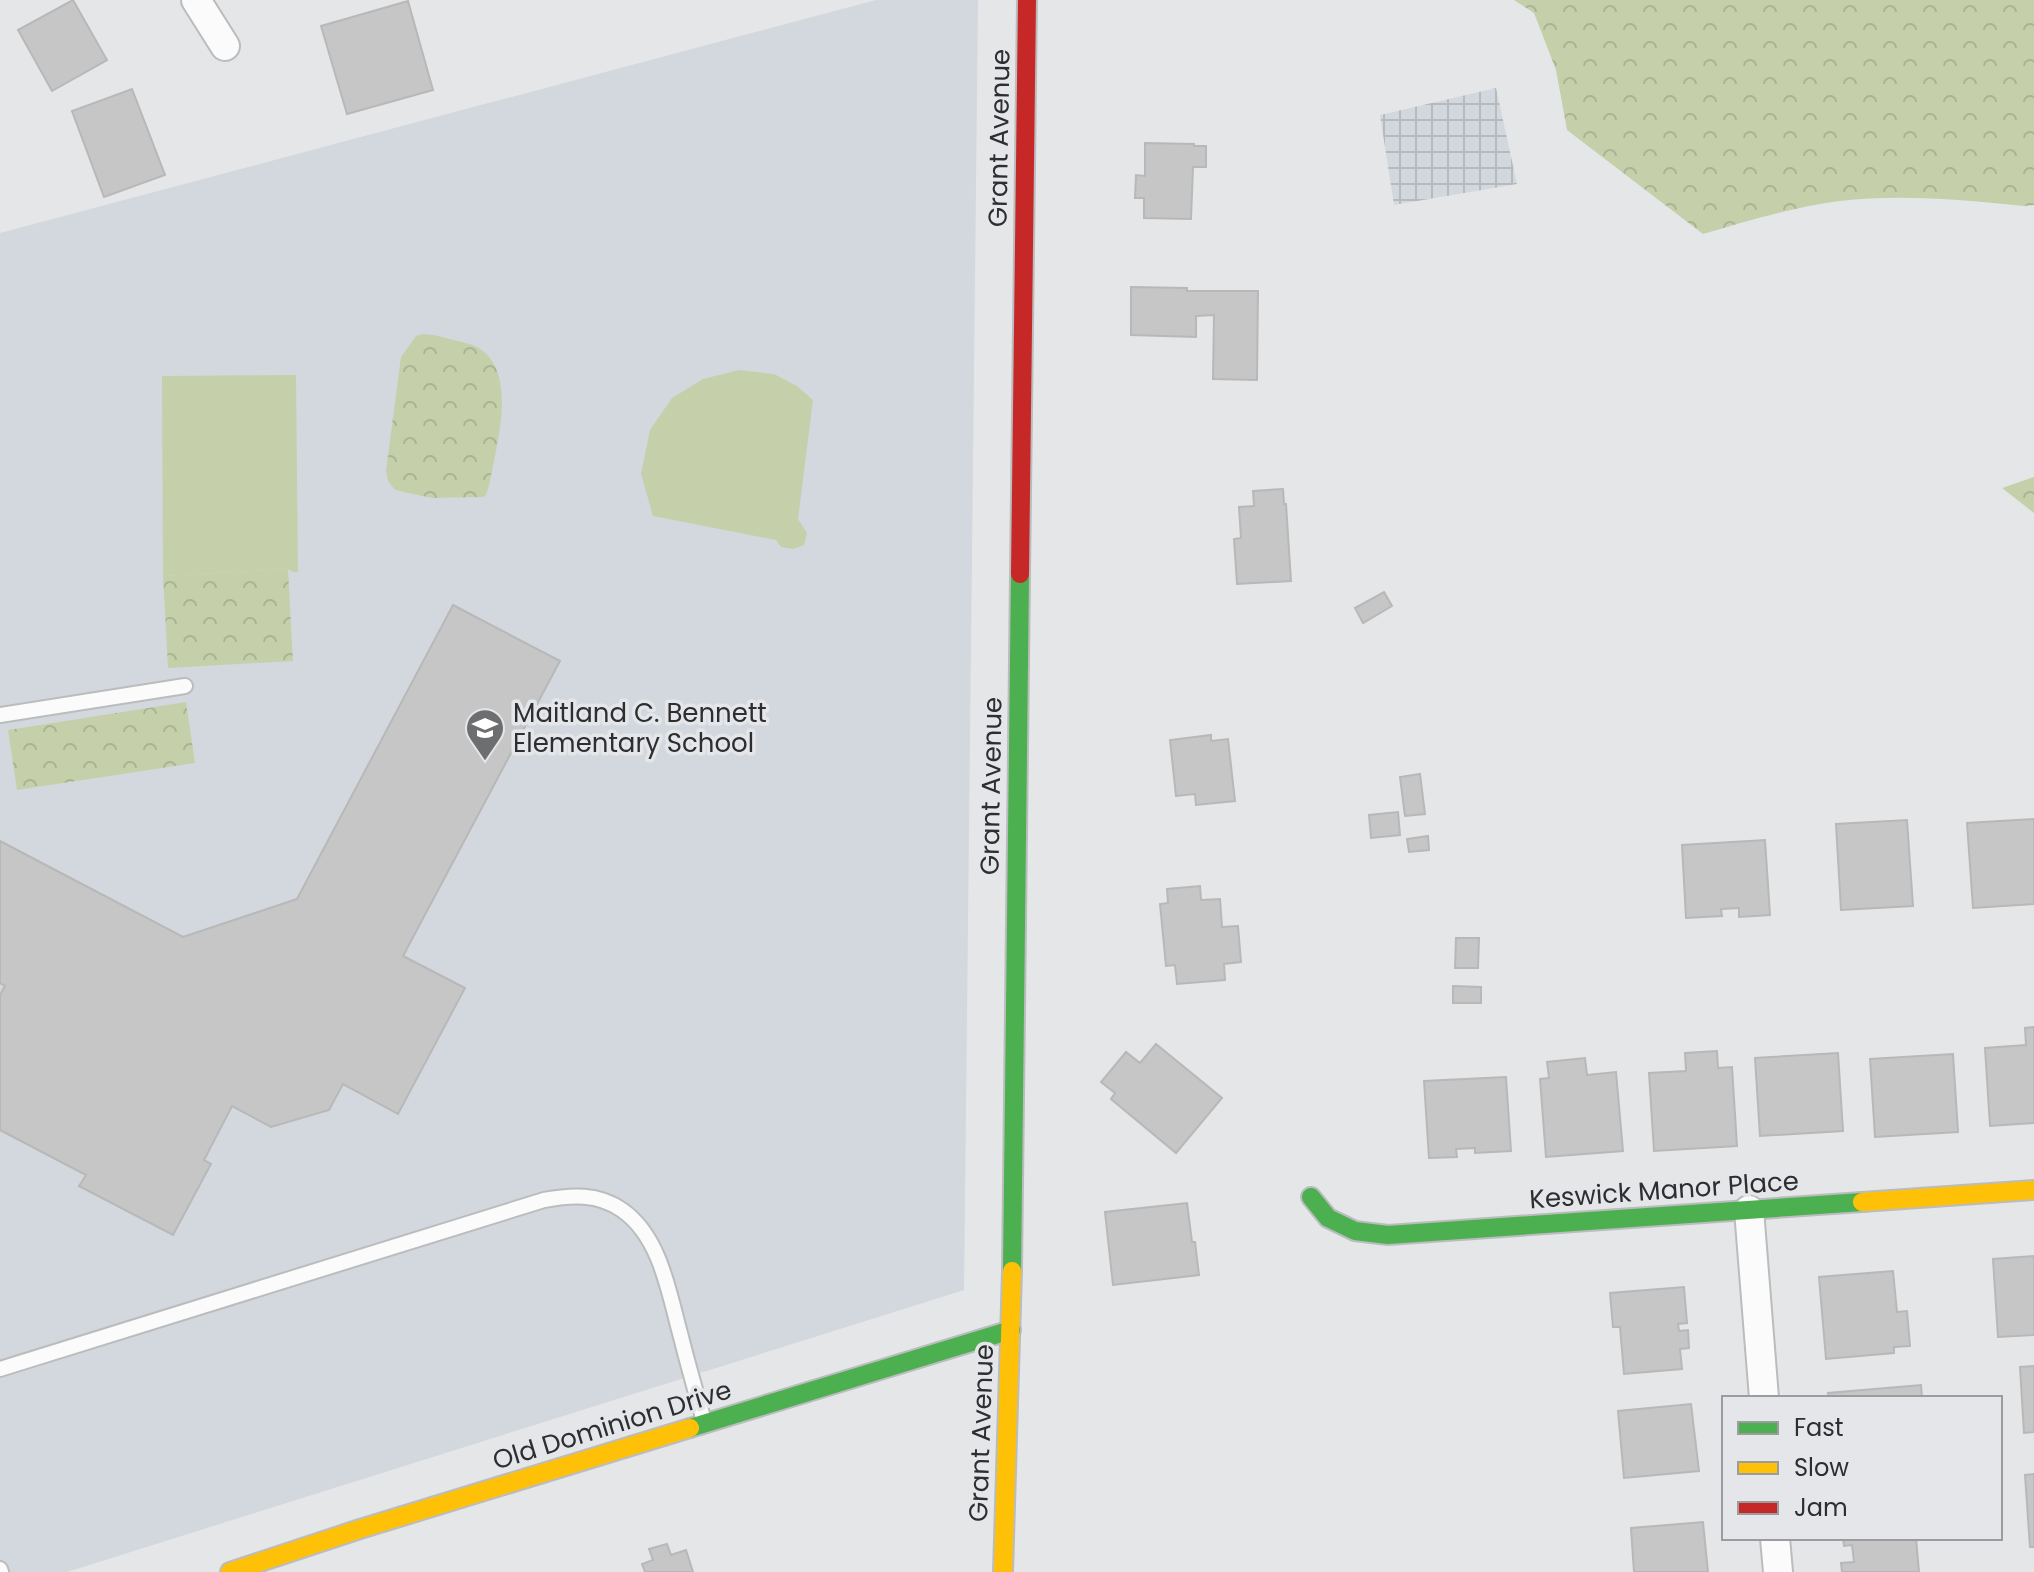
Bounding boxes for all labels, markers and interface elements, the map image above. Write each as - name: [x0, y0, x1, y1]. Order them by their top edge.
- street label: Grant Avenue: [979, 49, 1019, 227]
- place label: Maitland C. Bennett Elementary School: [513, 695, 767, 761]
- street label: Grant Avenue: [971, 697, 1011, 875]
- school or university icon: Maitland C. Bennett Elementary School: [464, 707, 506, 762]
- street label: Keswick Manor Place: [1528, 1163, 1800, 1217]
- street label: Grant Avenue: [960, 1343, 1002, 1523]
- street label: Old Dominion Drive: [488, 1372, 736, 1478]
- legend: [1722, 1396, 2002, 1540]
- text: Fast: [1794, 1411, 1844, 1444]
- text: Slow: [1794, 1451, 1849, 1484]
- text: Jam: [1794, 1491, 1848, 1524]

